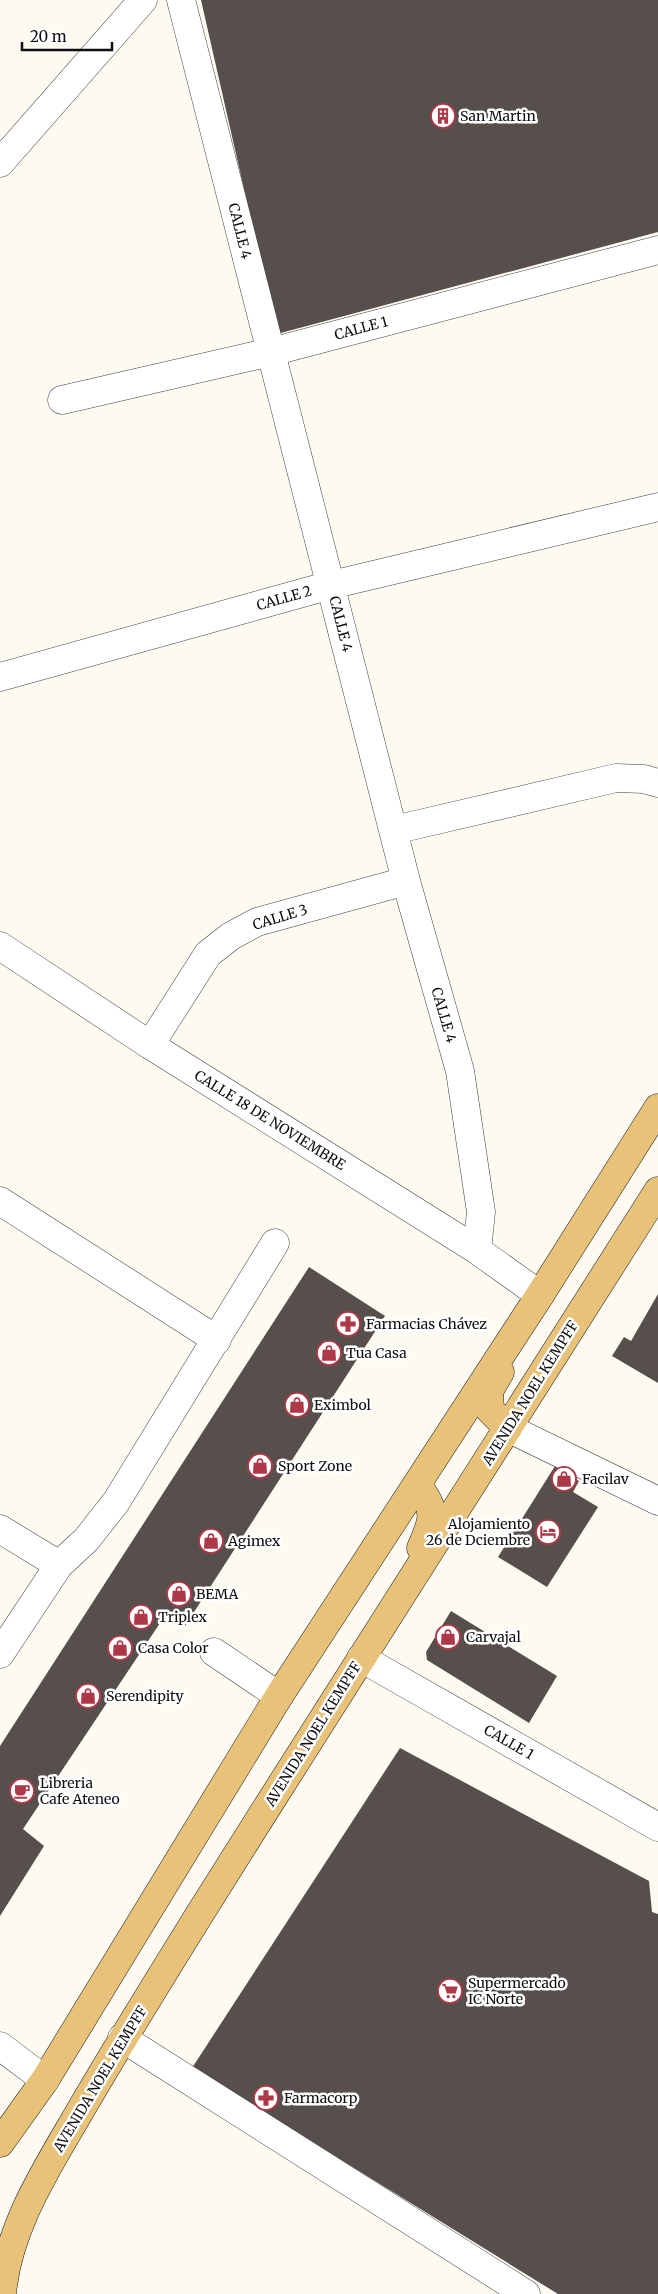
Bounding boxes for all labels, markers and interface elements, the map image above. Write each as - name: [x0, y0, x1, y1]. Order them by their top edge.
- scale bar: [22, 20, 112, 52]
- text: 20 m: [30, 27, 67, 46]
- building icon: San Martin: [430, 103, 456, 129]
- place label: San Martin: [460, 107, 536, 125]
- street label: CALLE 4: [224, 201, 256, 261]
- street label: CALLE 1: [332, 312, 390, 344]
- street label: CALLE 2: [254, 582, 314, 614]
- street label: CALLE 4: [325, 594, 357, 654]
- street label: CALLE 3: [250, 900, 310, 934]
- street label: CALLE 4: [427, 985, 461, 1045]
- street label: CALLE 18 DE NOVIEMBRE: [191, 1066, 349, 1174]
- pharmacy icon: Farmacias Chávez: [335, 1311, 361, 1337]
- place label: Farmacias Chávez: [366, 1315, 487, 1333]
- street label: AVENIDA NOEL KEMPFF: [478, 1317, 582, 1469]
- shop icon: Tua Casa: [316, 1340, 342, 1366]
- place label: Tua Casa: [346, 1344, 407, 1362]
- shop icon: Eximbol: [284, 1392, 310, 1418]
- place label: Eximbol: [314, 1396, 372, 1414]
- shop icon: Sport Zone: [247, 1453, 273, 1479]
- place label: Sport Zone: [278, 1457, 352, 1475]
- shop icon: Facilav: [551, 1466, 577, 1492]
- place label: Facilav: [582, 1470, 630, 1488]
- place label: Alojamiento 26 de Dciembre: [426, 1515, 530, 1549]
- hotel icon: Alojamiento 26 de Dciembre: [535, 1519, 561, 1545]
- shop icon: Agimex: [198, 1528, 224, 1554]
- place label: Agimex: [227, 1532, 281, 1550]
- shop icon: BEMA: [166, 1581, 192, 1607]
- place label: BEMA: [196, 1585, 239, 1603]
- shop icon: Triplex: [128, 1604, 154, 1630]
- place label: Triplex: [158, 1608, 207, 1626]
- shop icon: Carvajal: [435, 1624, 461, 1650]
- place label: Carvajal: [466, 1628, 521, 1646]
- shop icon: Casa Color: [107, 1635, 133, 1661]
- place label: Casa Color: [138, 1639, 208, 1657]
- street label: AVENIDA NOEL KEMPFF: [261, 1658, 365, 1810]
- shop icon: Serendipity: [75, 1683, 101, 1709]
- place label: Serendipity: [106, 1687, 185, 1705]
- street label: CALLE 1: [481, 1721, 537, 1763]
- place label: Libreria Cafe Ateneo: [40, 1774, 120, 1808]
- cafe icon: Libreria Cafe Ateneo: [9, 1778, 35, 1804]
- place label: Supermercado IC Norte: [468, 1974, 566, 2008]
- supermarket icon: Supermercado IC Norte: [437, 1978, 463, 2004]
- street label: AVENIDA NOEL KEMPFF: [49, 2002, 151, 2156]
- pharmacy icon: Farmacorp: [253, 2085, 279, 2111]
- place label: Farmacorp: [284, 2089, 358, 2107]

